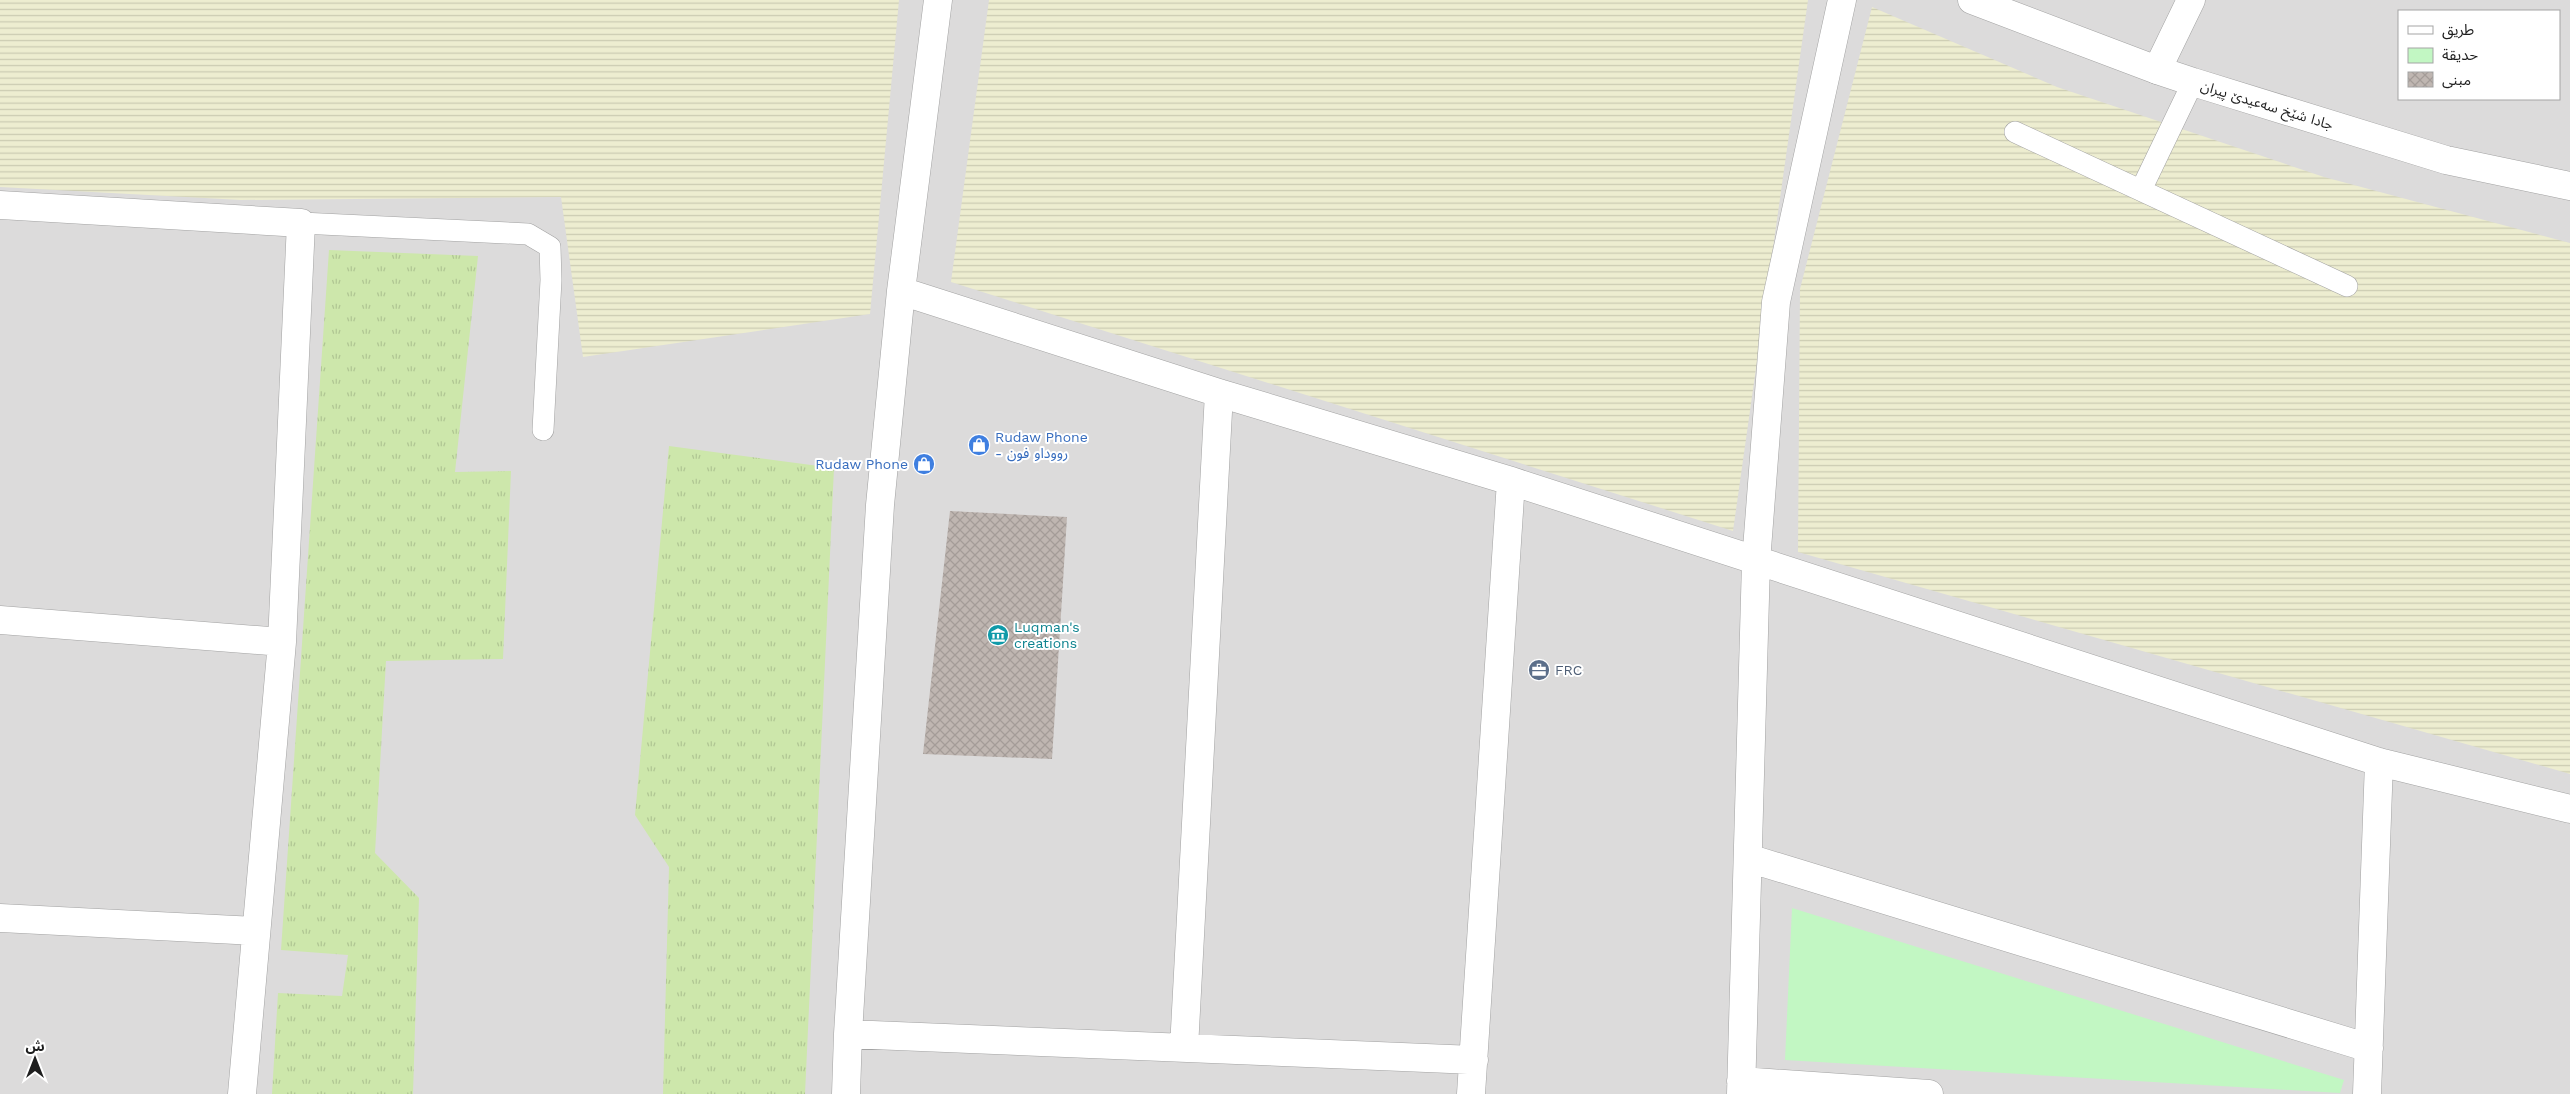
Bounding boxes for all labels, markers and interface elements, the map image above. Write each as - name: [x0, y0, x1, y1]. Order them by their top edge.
- legend: [2398, 10, 2560, 100]
- text: طريق: [2442, 21, 2474, 40]
- text: حديقة: [2442, 46, 2478, 64]
- text: مبنى: [2442, 71, 2471, 89]
- street label: جادا شێخ سەعیدێ پیران: [2198, 77, 2335, 136]
- place label: Rudaw Phone - رووداو فون: [995, 429, 1088, 462]
- shop icon: Rudaw Phone - رووداو فون: [967, 433, 991, 457]
- shop icon: Rudaw Phone: [912, 452, 936, 476]
- place label: Rudaw Phone: [815, 456, 908, 472]
- place label: Luqman's creations: [1014, 619, 1080, 651]
- museum icon: Luqman's creations: [986, 623, 1010, 647]
- office icon: FRC: [1527, 658, 1551, 682]
- place label: FRC: [1555, 662, 1582, 678]
- north arrow: [10, 1034, 60, 1084]
- text: ش: [25, 1038, 45, 1054]

